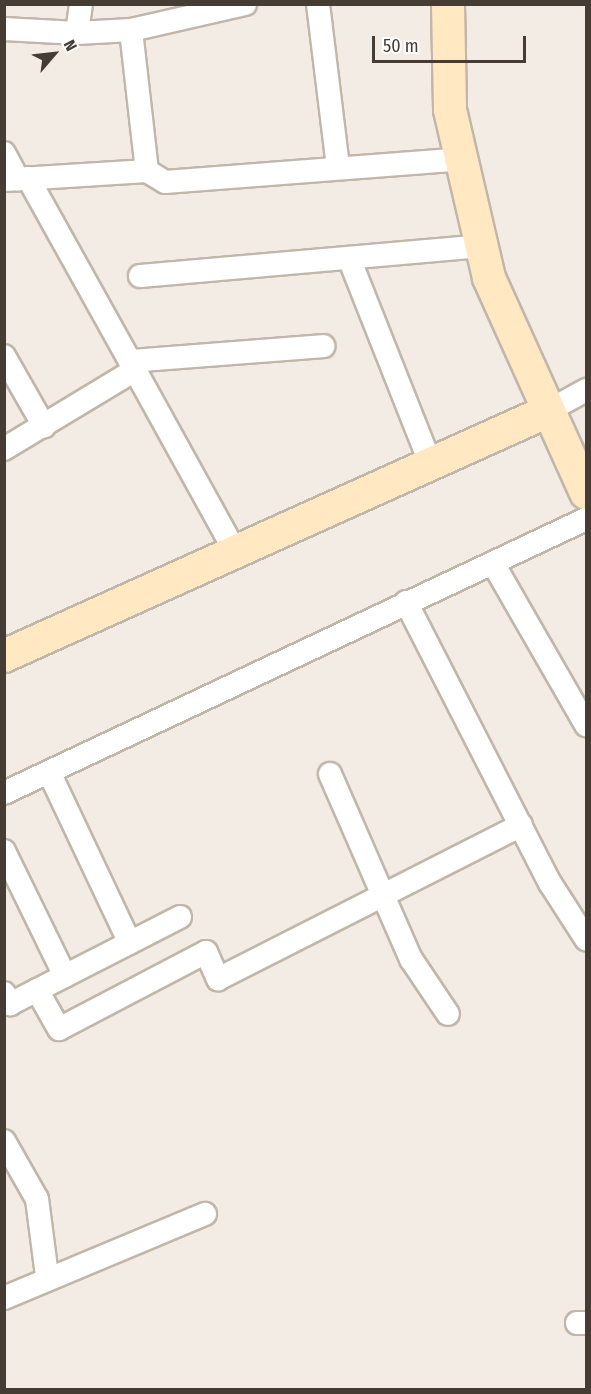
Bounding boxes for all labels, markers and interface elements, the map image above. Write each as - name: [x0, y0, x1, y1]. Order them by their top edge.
- north arrow: [24, 24, 84, 84]
- scale bar: [375, 24, 530, 62]
- text: 50 m: [383, 35, 419, 57]
- text: N: [60, 37, 81, 54]

